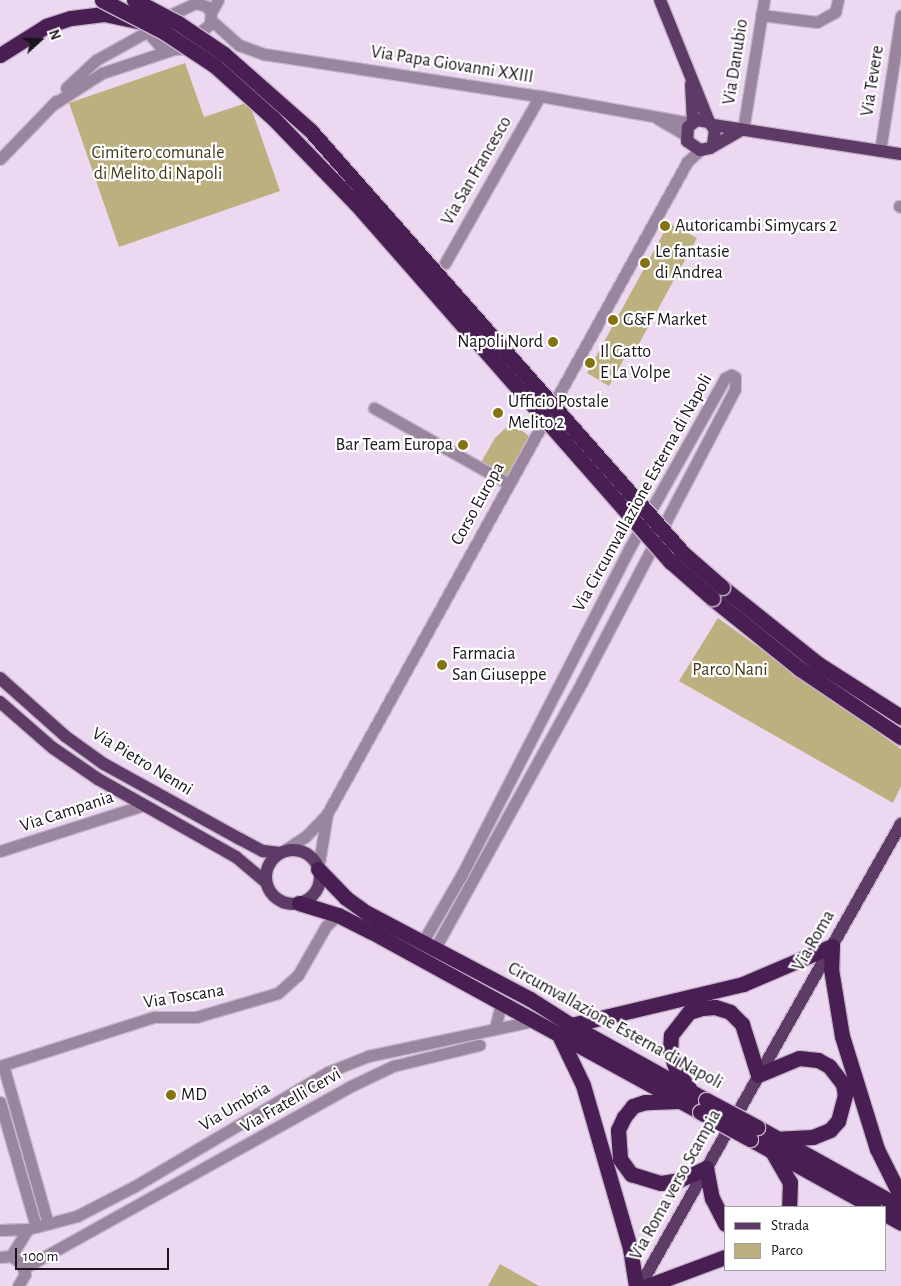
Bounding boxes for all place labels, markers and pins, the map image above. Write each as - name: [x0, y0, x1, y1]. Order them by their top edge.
- place label: Autoricambi Simycars 2: [675, 215, 837, 237]
- marker: Autoricambi Simycars 2: [659, 220, 671, 232]
- place label: Le fantasie di Andrea: [655, 242, 730, 284]
- marker: Le fantasie di Andrea: [639, 257, 651, 269]
- place label: G&F Market: [623, 309, 707, 331]
- marker: G&F Market: [607, 314, 619, 326]
- place label: Napoli Nord: [457, 331, 543, 353]
- marker: Napoli Nord: [547, 336, 559, 348]
- place label: Il Gatto E La Volpe: [600, 342, 671, 384]
- marker: Il Gatto E La Volpe: [584, 357, 596, 369]
- place label: Ufficio Postale Melito 2: [508, 392, 609, 434]
- marker: Ufficio Postale Melito 2: [492, 407, 504, 419]
- place label: Bar Team Europa: [336, 434, 453, 456]
- marker: Bar Team Europa: [457, 439, 469, 451]
- place label: Farmacia San Giuseppe: [452, 644, 546, 686]
- marker: Farmacia San Giuseppe: [436, 659, 448, 671]
- place label: MD: [181, 1084, 207, 1106]
- marker: MD: [165, 1089, 177, 1101]

